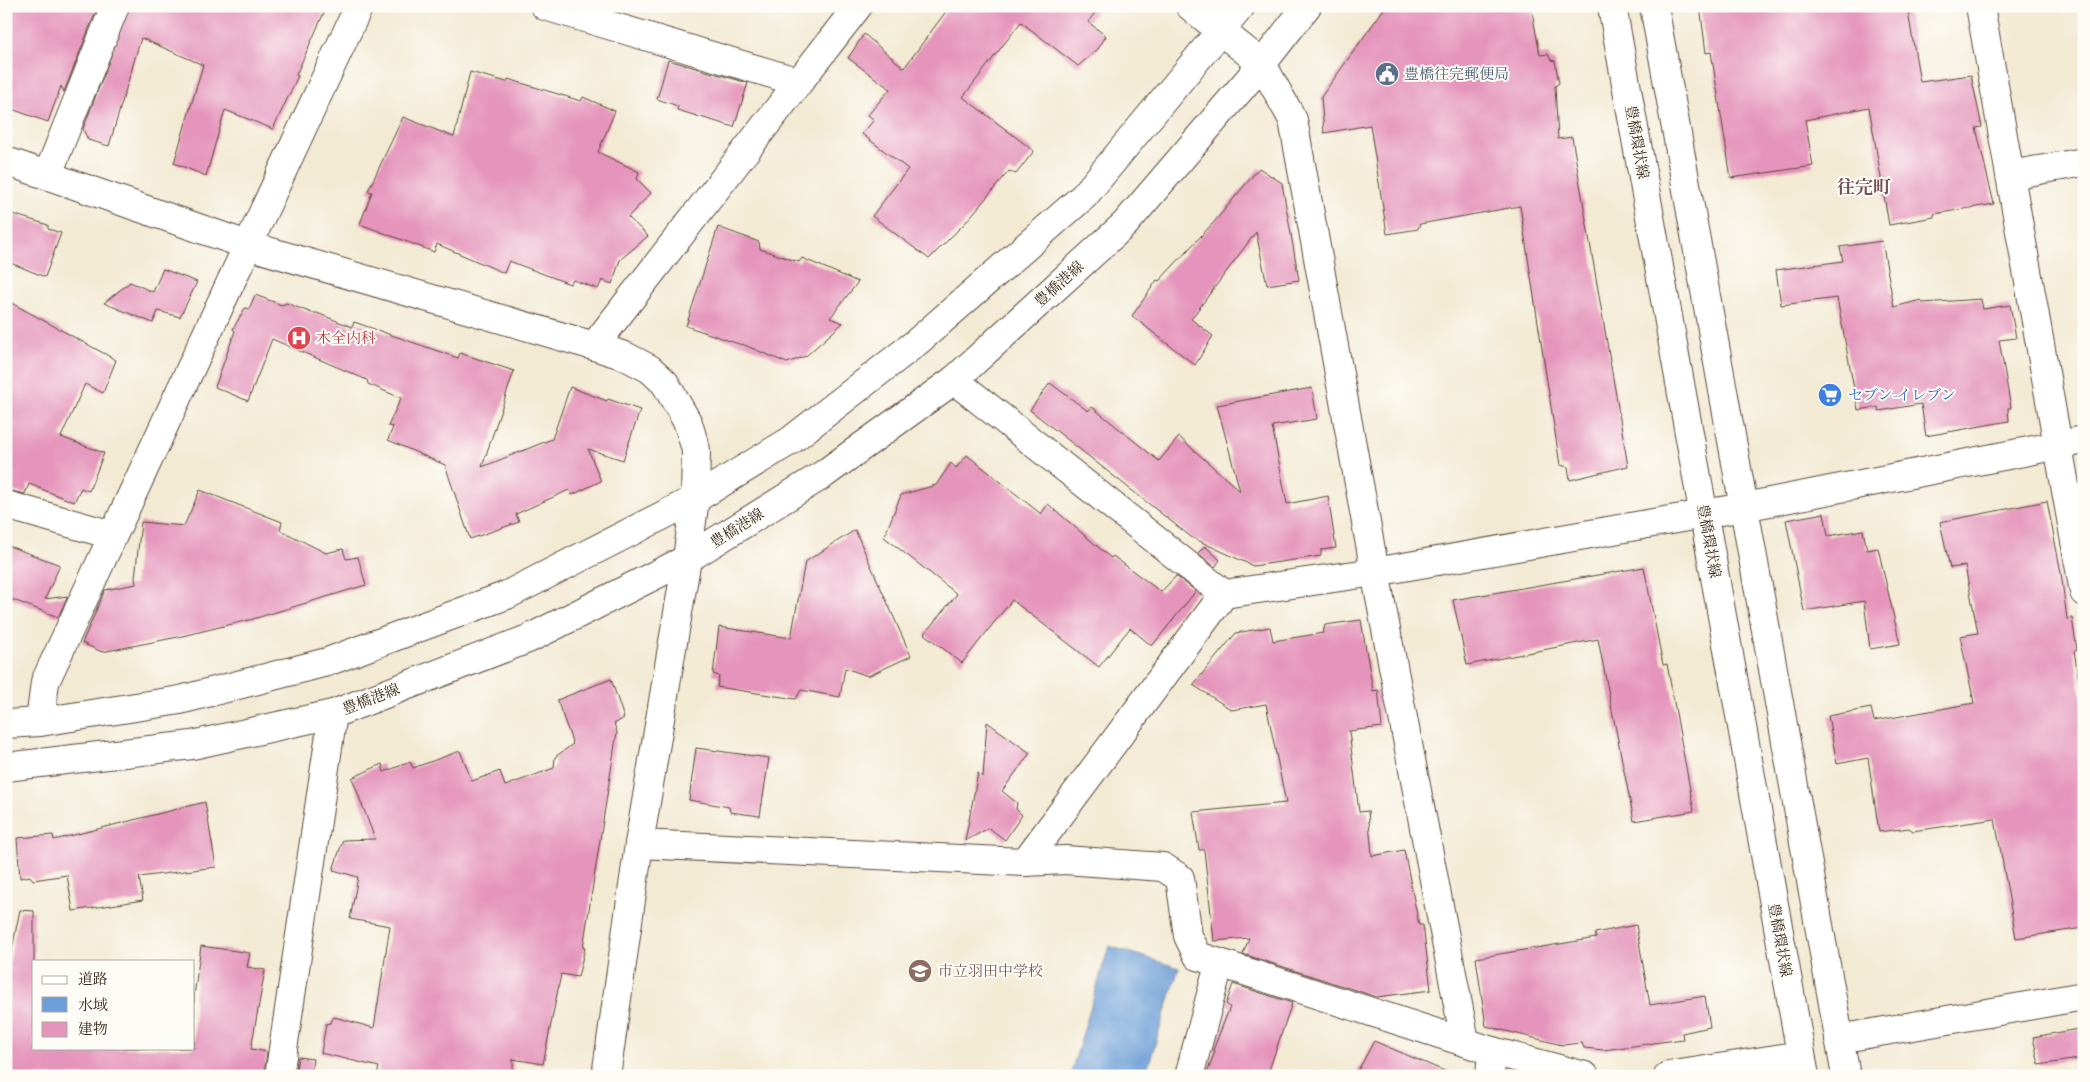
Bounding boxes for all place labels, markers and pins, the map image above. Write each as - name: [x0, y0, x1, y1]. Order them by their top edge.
- public building icon: 豊橋往完郵便局: [1374, 61, 1400, 87]
- place label: 豊橋往完郵便局: [1404, 65, 1509, 83]
- hospital icon: 木全内科: [286, 325, 312, 351]
- place label: 木全内科: [316, 329, 376, 347]
- supermarket icon: セブン-イレブン: [1817, 382, 1843, 408]
- place label: セブン-イレブン: [1848, 386, 1956, 404]
- school or university icon: 市立羽田中学校: [907, 958, 933, 984]
- place label: 市立羽田中学校: [938, 962, 1043, 980]

